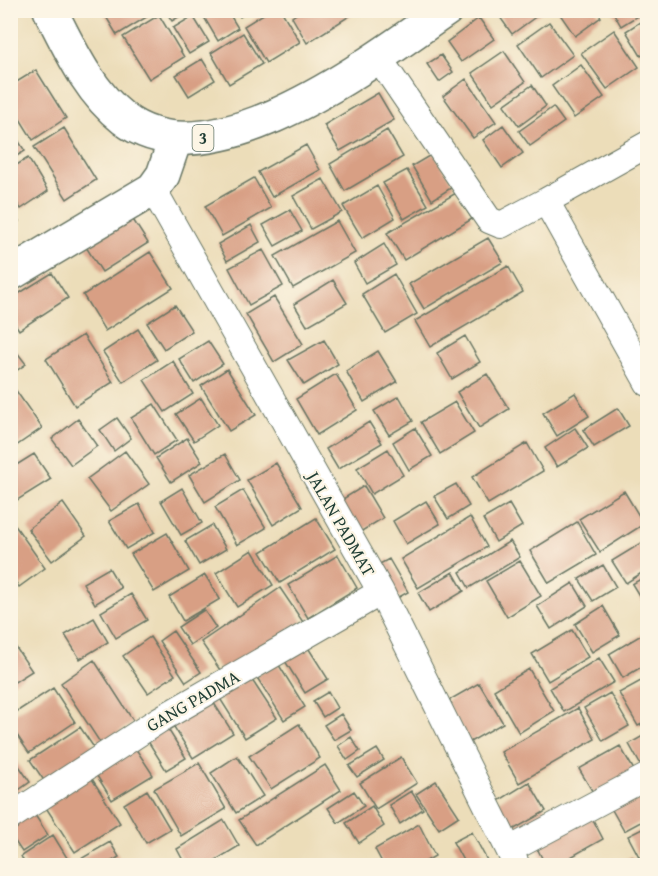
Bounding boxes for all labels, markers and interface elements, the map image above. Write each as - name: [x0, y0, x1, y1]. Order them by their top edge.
- road number: 3: [192, 125, 214, 151]
- street label: JALAN PADMAT: [299, 464, 382, 581]
- street label: GANG PADMA: [141, 663, 245, 738]

